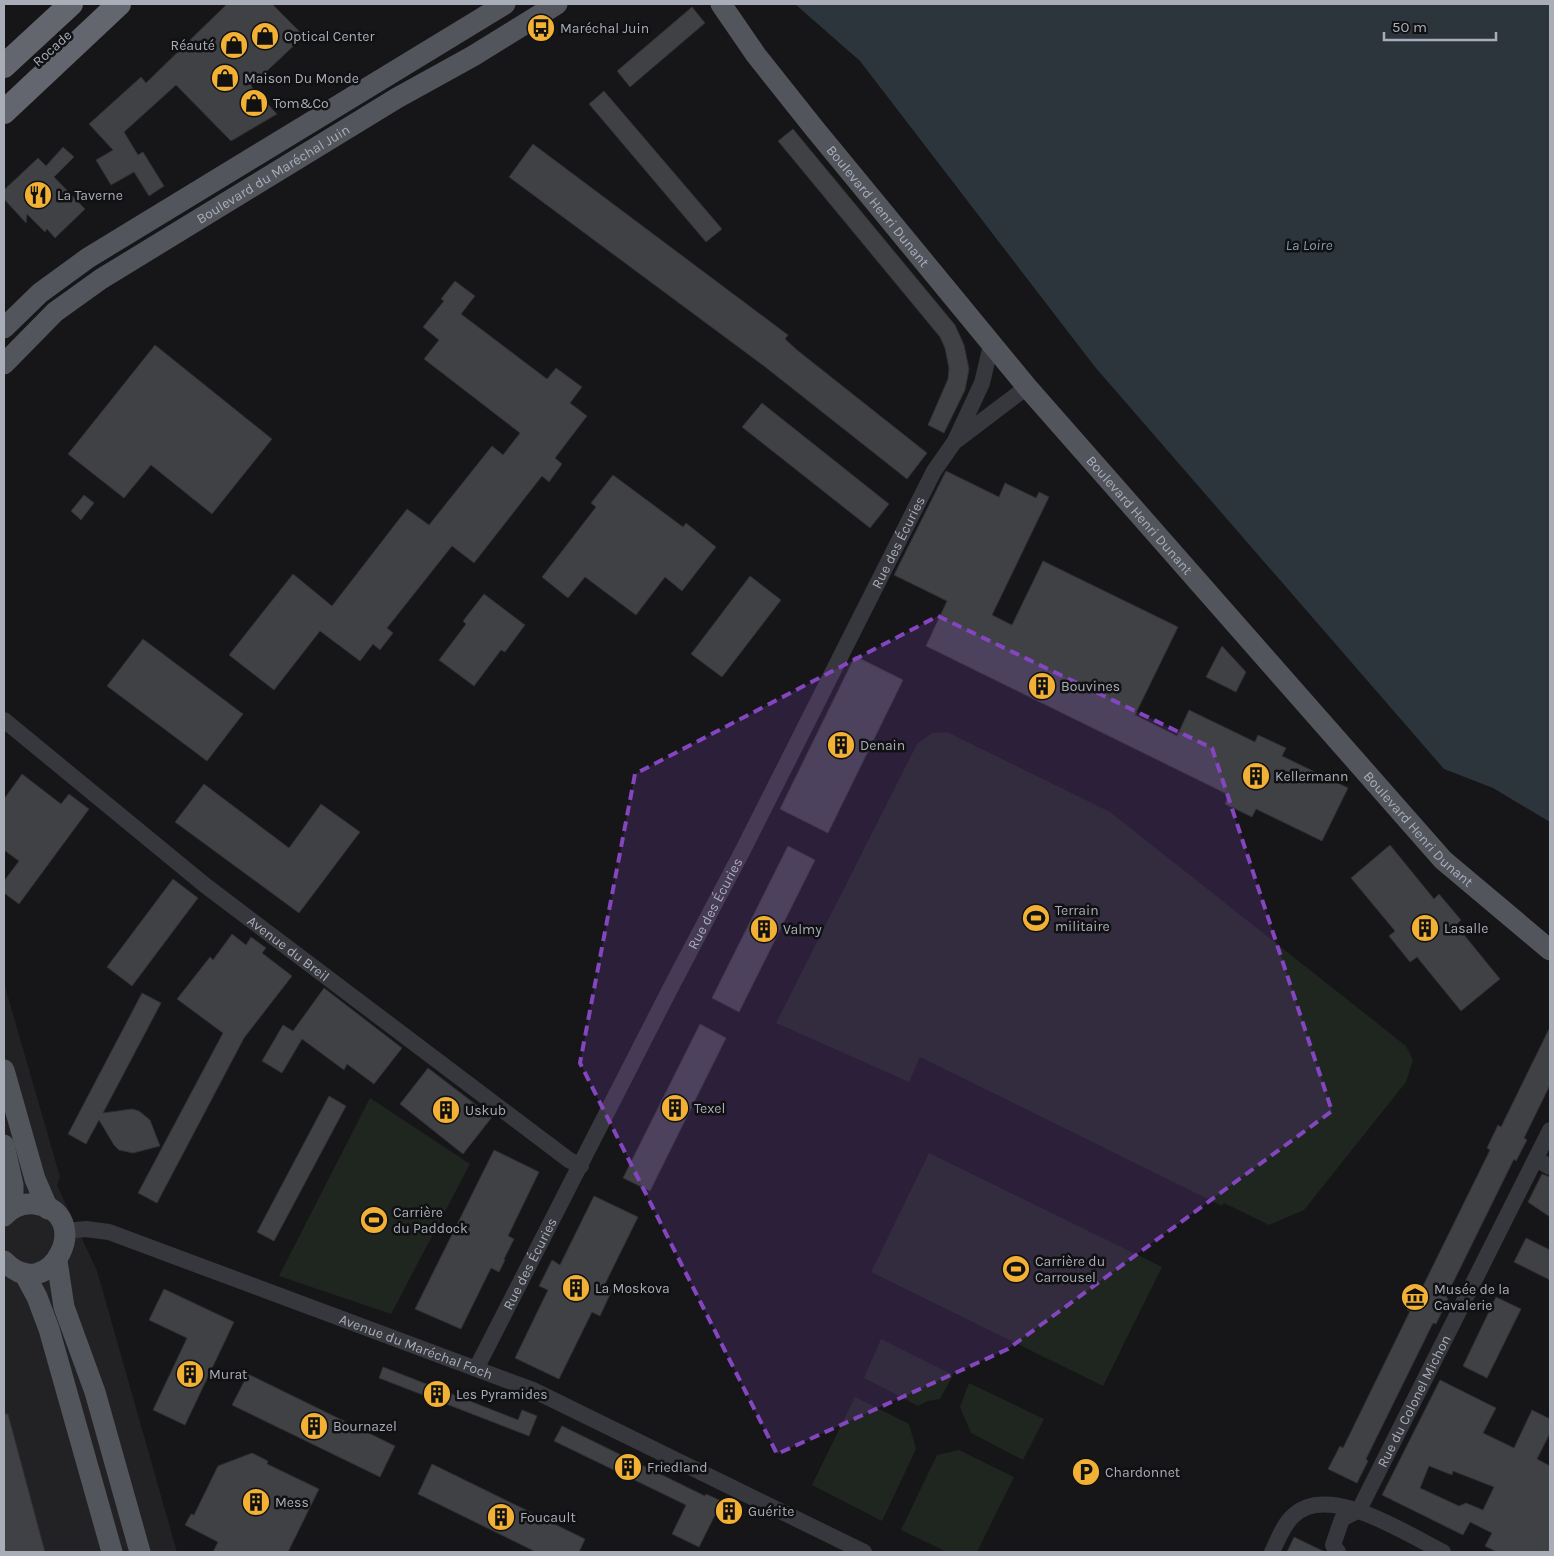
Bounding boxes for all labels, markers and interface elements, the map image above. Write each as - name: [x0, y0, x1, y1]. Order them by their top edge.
- scale bar: [1384, 10, 1496, 42]
- bus stop icon: Maréchal Juin: [526, 13, 556, 43]
- text: 50 m: [1392, 18, 1427, 36]
- place label: Maréchal Juin: [560, 20, 649, 37]
- shop icon: Optical Center: [250, 21, 280, 51]
- street label: Rocade: [29, 26, 75, 70]
- place label: Optical Center: [284, 28, 376, 45]
- shop icon: Réauté: [219, 30, 249, 60]
- place label: Réauté: [171, 37, 215, 54]
- shop icon: Maison Du Monde: [210, 63, 240, 93]
- place label: Maison Du Monde: [244, 70, 359, 87]
- shop icon: Tom&Co: [239, 88, 269, 118]
- place label: Tom&Co: [273, 95, 329, 112]
- street label: Boulevard du Maréchal Juin: [193, 121, 353, 228]
- street label: Boulevard Henri Dunant: [823, 142, 933, 271]
- restaurant icon: La Taverne: [23, 180, 53, 210]
- place label: La Taverne: [57, 187, 123, 204]
- water label: La Loire: [1286, 236, 1332, 254]
- street label: Boulevard Henri Dunant: [1082, 452, 1196, 578]
- street label: Rue des Écuries: [868, 494, 929, 592]
- building icon: Bouvines: [1027, 671, 1057, 701]
- place label: Bouvines: [1061, 678, 1120, 695]
- building icon: Denain: [826, 730, 856, 760]
- place label: Denain: [860, 737, 905, 754]
- building icon: Kellermann: [1241, 761, 1271, 791]
- place label: Kellermann: [1275, 768, 1349, 785]
- street label: Boulevard Henri Dunant: [1360, 768, 1476, 891]
- street label: Rue des Écuries: [684, 855, 746, 952]
- place label: Terrain militaire: [1055, 902, 1110, 935]
- sports icon: Terrain militaire: [1021, 903, 1051, 933]
- street label: Avenue du Breil: [244, 912, 333, 985]
- building icon: Lasalle: [1410, 913, 1440, 943]
- building icon: Valmy: [749, 914, 779, 944]
- place label: Lasalle: [1444, 920, 1488, 937]
- place label: Valmy: [783, 921, 822, 938]
- building icon: Texel: [660, 1093, 690, 1123]
- building icon: Uskub: [431, 1095, 461, 1125]
- place label: Texel: [694, 1100, 725, 1117]
- place label: Uskub: [465, 1102, 506, 1119]
- place label: Carrière du Paddock: [393, 1204, 468, 1237]
- sports icon: Carrière du Paddock: [359, 1205, 389, 1235]
- street label: Rue des Écuries: [500, 1215, 561, 1313]
- place label: Carrière du Carrousel: [1035, 1253, 1105, 1286]
- sports icon: Carrière du Carrousel: [1001, 1254, 1031, 1284]
- building icon: La Moskova: [561, 1273, 591, 1303]
- place label: La Moskova: [595, 1280, 670, 1297]
- place label: Musée de la Cavalerie: [1434, 1281, 1510, 1314]
- museum icon: Musée de la Cavalerie: [1400, 1282, 1430, 1312]
- street label: Avenue du Maréchal Foch: [337, 1311, 495, 1383]
- street label: Rue du Colonel Michon: [1374, 1332, 1455, 1470]
- building icon: Murat: [175, 1359, 205, 1389]
- place label: Murat: [209, 1366, 247, 1383]
- building icon: Les Pyramides: [422, 1379, 452, 1409]
- place label: Les Pyramides: [456, 1386, 548, 1403]
- building icon: Bournazel: [299, 1411, 329, 1441]
- place label: Bournazel: [333, 1418, 397, 1435]
- building icon: Friedland: [613, 1452, 643, 1482]
- parking icon: Chardonnet: [1071, 1457, 1101, 1487]
- place label: Friedland: [647, 1459, 707, 1476]
- place label: Chardonnet: [1105, 1464, 1180, 1481]
- building icon: Mess: [241, 1487, 271, 1517]
- place label: Mess: [275, 1494, 309, 1511]
- building icon: Guérite: [714, 1496, 744, 1526]
- building icon: Foucault: [486, 1502, 516, 1532]
- place label: Guérite: [748, 1503, 794, 1520]
- place label: Foucault: [520, 1509, 576, 1526]

